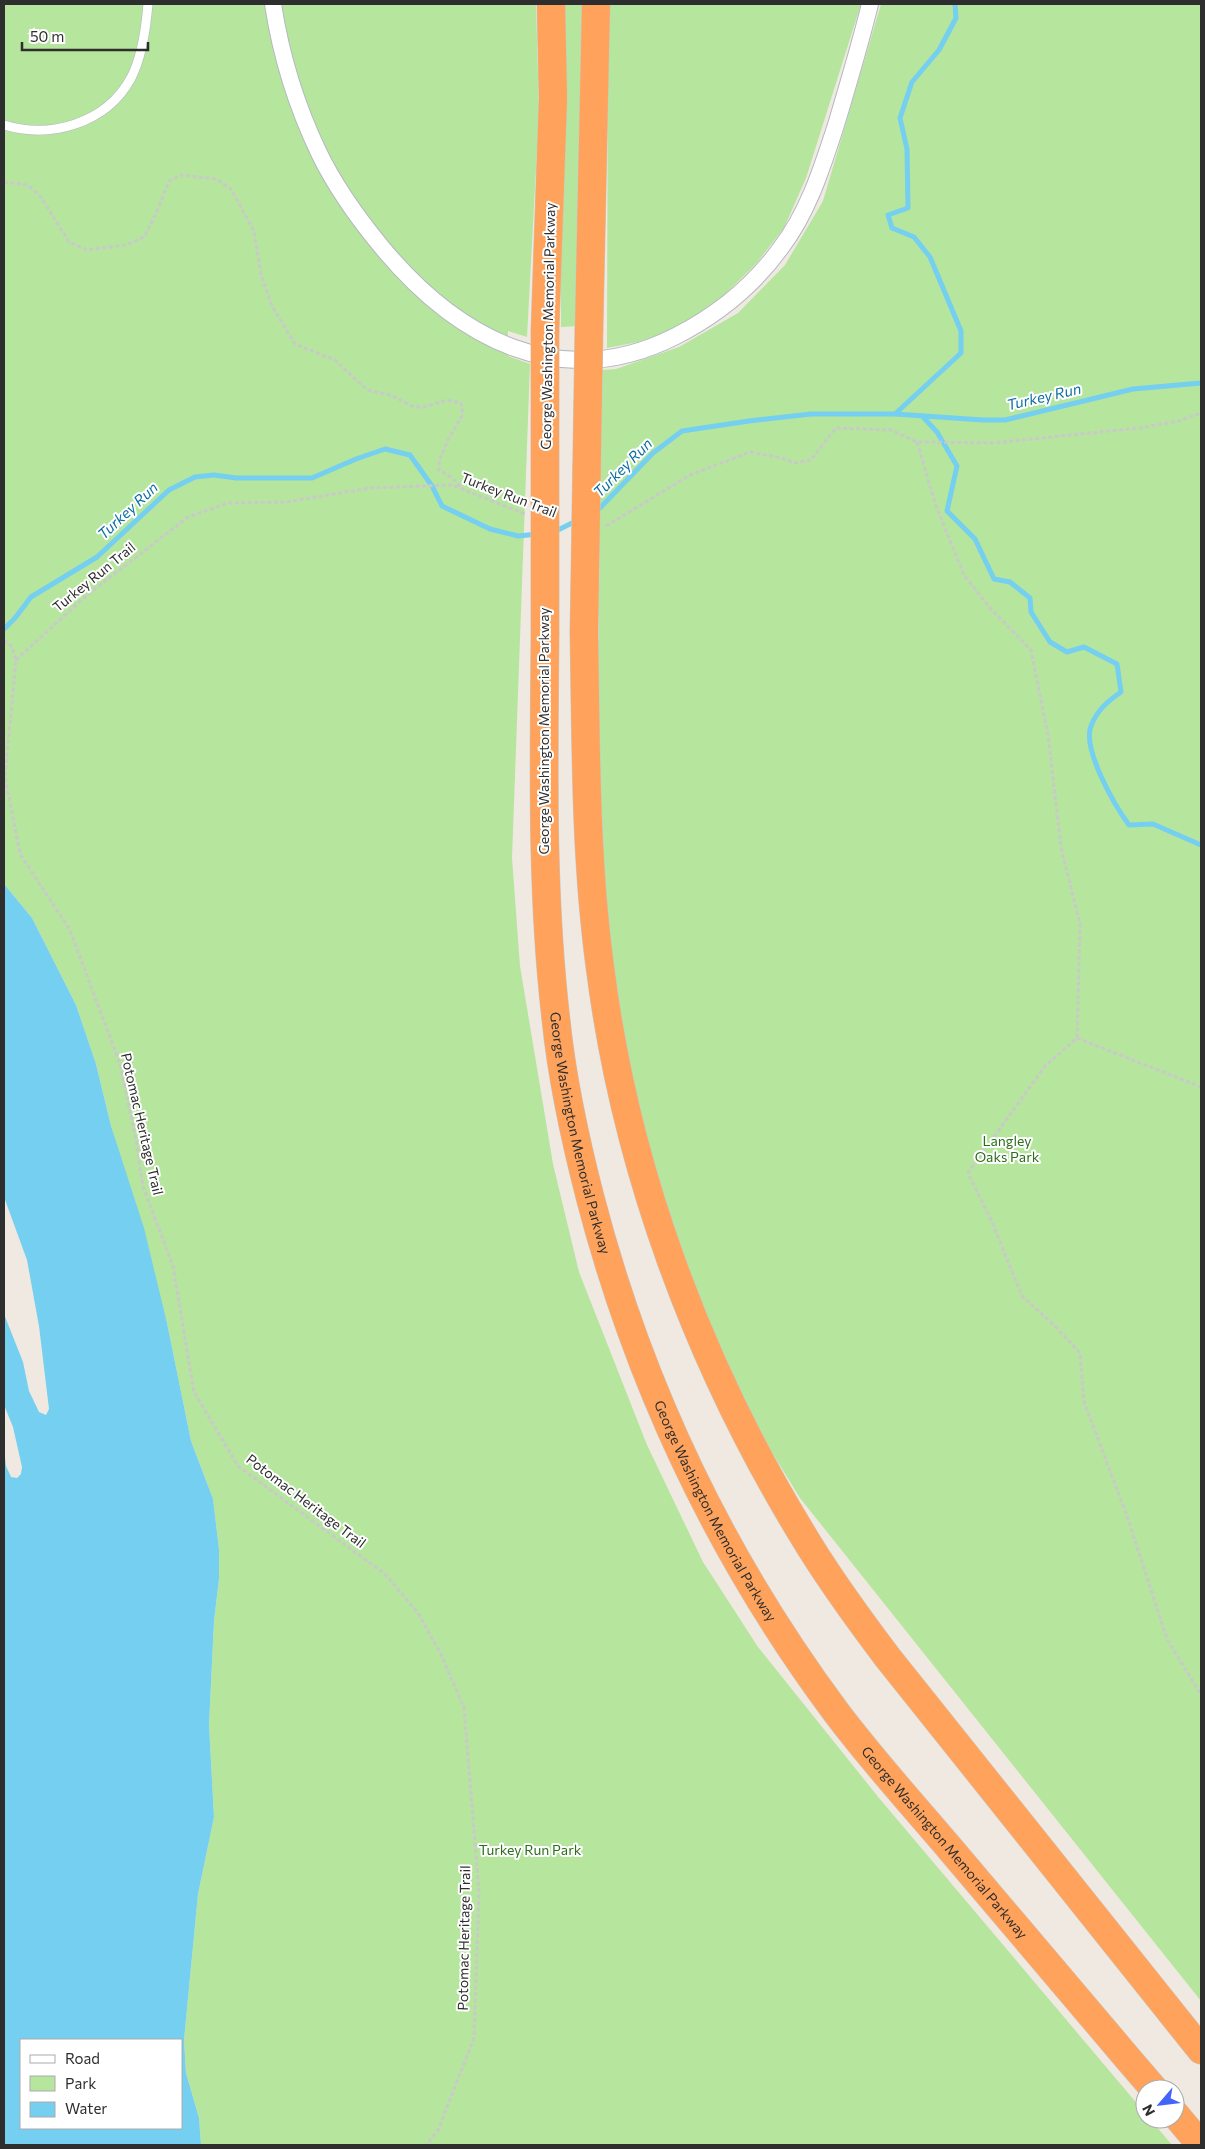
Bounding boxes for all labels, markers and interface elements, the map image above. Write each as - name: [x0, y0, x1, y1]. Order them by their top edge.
- scale bar: [22, 20, 149, 52]
- text: 50 m: [30, 27, 64, 45]
- street label: George Washington Memorial Parkway: [537, 202, 558, 450]
- water label: Turkey Run: [1005, 379, 1083, 413]
- water label: Turkey Run: [589, 434, 655, 500]
- street label: Turkey Run Trail: [459, 468, 559, 521]
- water label: Turkey Run: [93, 478, 161, 543]
- street label: Turkey Run Trail: [49, 538, 138, 615]
- street label: George Washington Memorial Parkway: [535, 607, 552, 855]
- street label: George Washington Memorial Parkway: [547, 1011, 614, 1256]
- street label: Potomac Heritage Trail: [118, 1051, 167, 1197]
- park label: Langley Oaks Park: [975, 1132, 1040, 1165]
- street label: George Washington Memorial Parkway: [651, 1398, 780, 1624]
- street label: Potomac Heritage Trail: [243, 1450, 369, 1551]
- street label: George Washington Memorial Parkway: [858, 1743, 1031, 1942]
- park label: Turkey Run Park: [479, 1841, 582, 1858]
- street label: Potomac Heritage Trail: [454, 1865, 473, 2011]
- legend: [20, 2039, 182, 2129]
- text: Road: [65, 2049, 100, 2067]
- text: Park: [65, 2074, 96, 2092]
- north arrow: [1135, 2079, 1185, 2129]
- text: Water: [65, 2099, 107, 2117]
- text: N: [1138, 2102, 1158, 2119]

